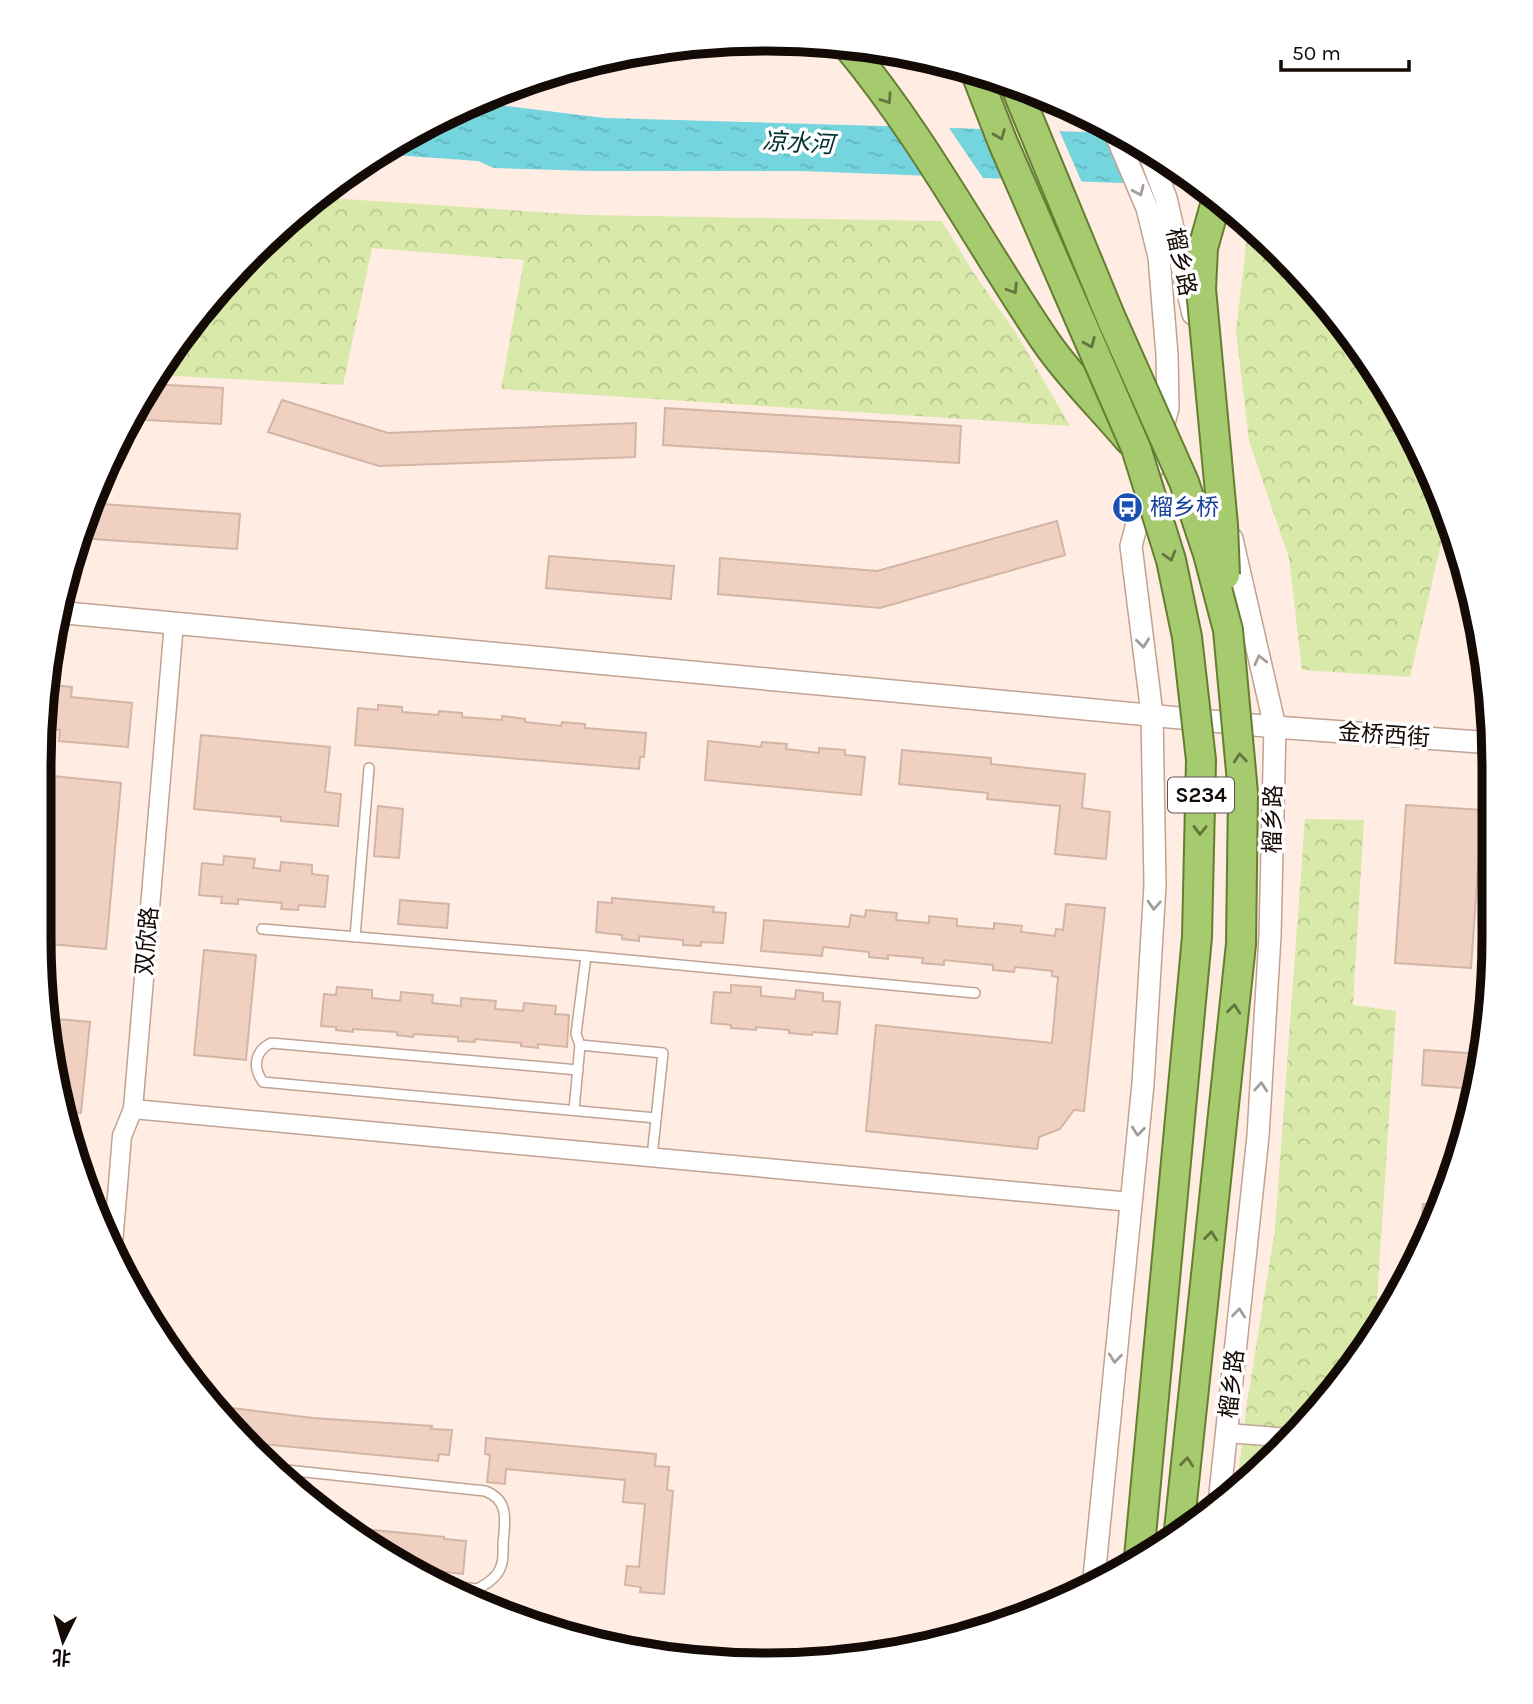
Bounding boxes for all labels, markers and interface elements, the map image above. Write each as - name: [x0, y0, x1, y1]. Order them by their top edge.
- scale bar: [1281, 28, 1409, 72]
- text: 50 m: [1292, 41, 1341, 65]
- one-way arrow: [879, 91, 891, 104]
- water label: 凉水河: [761, 127, 839, 159]
- one-way arrow: [991, 128, 1005, 140]
- one-way arrow: [1131, 184, 1145, 196]
- street label: 榴乡路: [1161, 225, 1201, 299]
- one-way arrow: [1004, 281, 1017, 294]
- one-way arrow: [1082, 337, 1096, 349]
- bus stop icon: 榴乡桥: [1110, 490, 1144, 524]
- place label: 榴乡桥: [1150, 494, 1219, 521]
- one-way arrow: [1161, 550, 1176, 562]
- one-way arrow: [1136, 637, 1151, 648]
- one-way arrow: [1254, 654, 1268, 666]
- street label: 金桥西街: [1337, 718, 1431, 752]
- one-way arrow: [1233, 752, 1248, 763]
- road number: S234: [1168, 778, 1234, 812]
- street label: 榴乡路: [1259, 784, 1287, 854]
- one-way arrow: [1192, 825, 1207, 836]
- one-way arrow: [1146, 899, 1161, 910]
- street label: 双欣路: [131, 905, 163, 977]
- one-way arrow: [1227, 1004, 1242, 1015]
- one-way arrow: [1253, 1081, 1268, 1092]
- one-way arrow: [1131, 1126, 1146, 1137]
- one-way arrow: [1203, 1230, 1218, 1241]
- one-way arrow: [1232, 1307, 1247, 1319]
- street label: 榴乡路: [1215, 1348, 1249, 1420]
- one-way arrow: [1108, 1352, 1123, 1364]
- one-way arrow: [1179, 1456, 1194, 1468]
- north arrow: [28, 1606, 98, 1676]
- text: 北: [51, 1645, 72, 1669]

